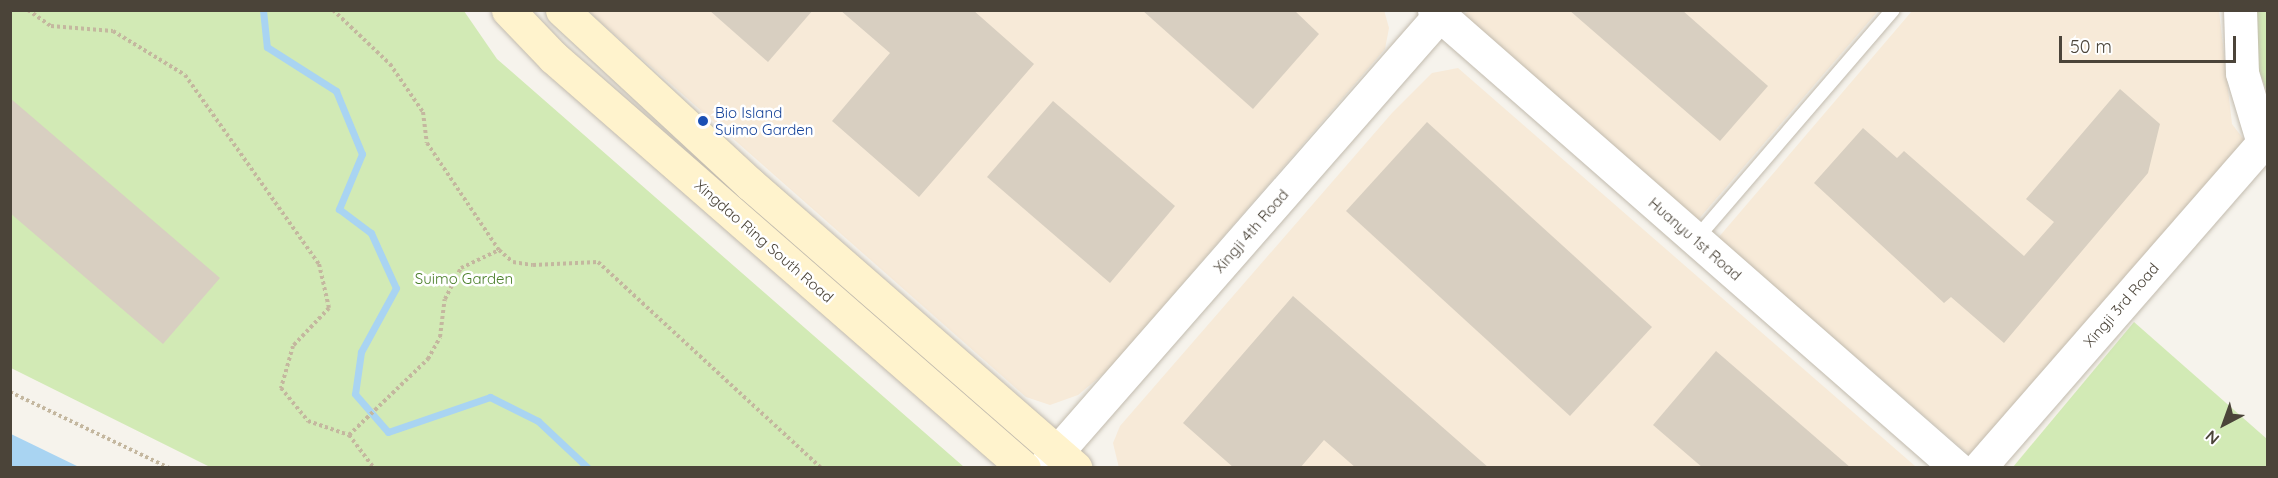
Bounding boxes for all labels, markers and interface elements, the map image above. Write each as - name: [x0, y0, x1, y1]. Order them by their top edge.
- scale bar: [2062, 24, 2239, 62]
- text: 50 m: [2070, 35, 2112, 58]
- place label: Bio Island Suimo Garden: [715, 103, 813, 138]
- marker: Bio Island Suimo Garden: [696, 114, 710, 128]
- street label: Xingdao Ring South Road: [691, 176, 837, 306]
- street label: Xingji 4th Road: [1210, 186, 1292, 276]
- street label: Huanyu 1st Road: [1645, 194, 1745, 284]
- street label: Xingji 3rd Road: [2080, 259, 2162, 351]
- park label: Suimo Garden: [415, 270, 513, 288]
- north arrow: [2194, 394, 2254, 454]
- text: N: [2201, 426, 2223, 449]

